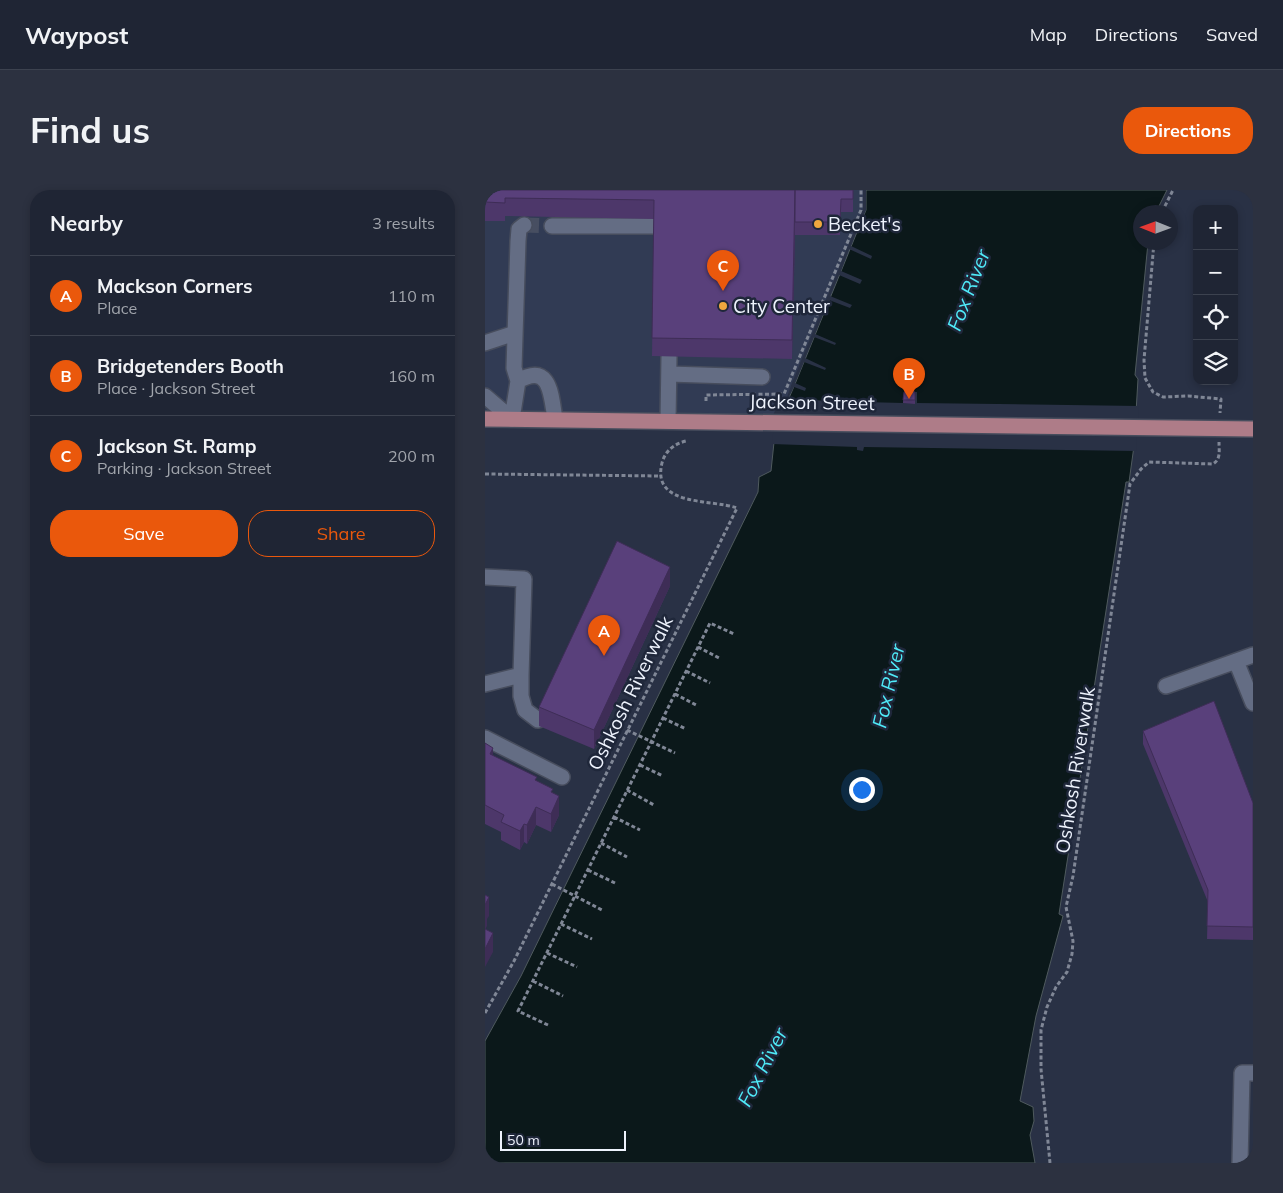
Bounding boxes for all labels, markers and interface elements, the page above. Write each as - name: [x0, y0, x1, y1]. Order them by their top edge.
- text: Waypost: [25, 20, 128, 50]
- text: Map: [1030, 23, 1067, 46]
- text: Directions: [1095, 23, 1178, 46]
- text: Saved: [1206, 23, 1258, 46]
- button: Directions: [1123, 107, 1253, 154]
- text: Find us: [30, 108, 150, 152]
- north arrow: [1133, 205, 1178, 250]
- map controls: [1193, 205, 1238, 385]
- button: +: [1193, 205, 1238, 250]
- text: Nearby: [50, 210, 123, 236]
- place label: Becket's: [828, 212, 901, 236]
- text: 3 results: [372, 213, 435, 233]
- marker: Becket's: [812, 218, 824, 230]
- water label: Fox River: [941, 245, 995, 334]
- pin: C: [707, 250, 739, 291]
- button: −: [1193, 250, 1238, 295]
- text: Mackson Corners: [97, 274, 252, 298]
- text: A: [60, 286, 72, 306]
- text: 110 m: [388, 286, 435, 306]
- place label: City Center: [733, 294, 830, 318]
- button: locate: [1193, 295, 1238, 340]
- text: Place: [97, 298, 137, 318]
- marker: City Center: [717, 300, 729, 312]
- button: layers: [1193, 340, 1238, 385]
- text: Bridgetenders Booth: [97, 354, 284, 378]
- pin: B: [893, 358, 925, 399]
- text: B: [60, 366, 72, 386]
- text: 160 m: [388, 366, 435, 386]
- text: Place · Jackson Street: [97, 378, 255, 398]
- street label: Jackson Street: [749, 389, 875, 415]
- text: Jackson St. Ramp: [97, 434, 257, 458]
- text: C: [61, 446, 71, 466]
- text: 200 m: [388, 446, 435, 466]
- text: Parking · Jackson Street: [97, 458, 271, 478]
- button: Save: [50, 510, 238, 557]
- button: Share: [248, 510, 435, 557]
- street label: Oshkosh Riverwalk: [582, 612, 678, 774]
- pin: A: [588, 615, 620, 656]
- water label: Fox River: [866, 641, 910, 730]
- street label: Oshkosh Riverwalk: [1050, 685, 1100, 855]
- your location: [849, 777, 875, 803]
- water label: Fox River: [732, 1023, 793, 1111]
- scale bar: [500, 1128, 626, 1151]
- text: 50 m: [507, 1131, 540, 1149]

